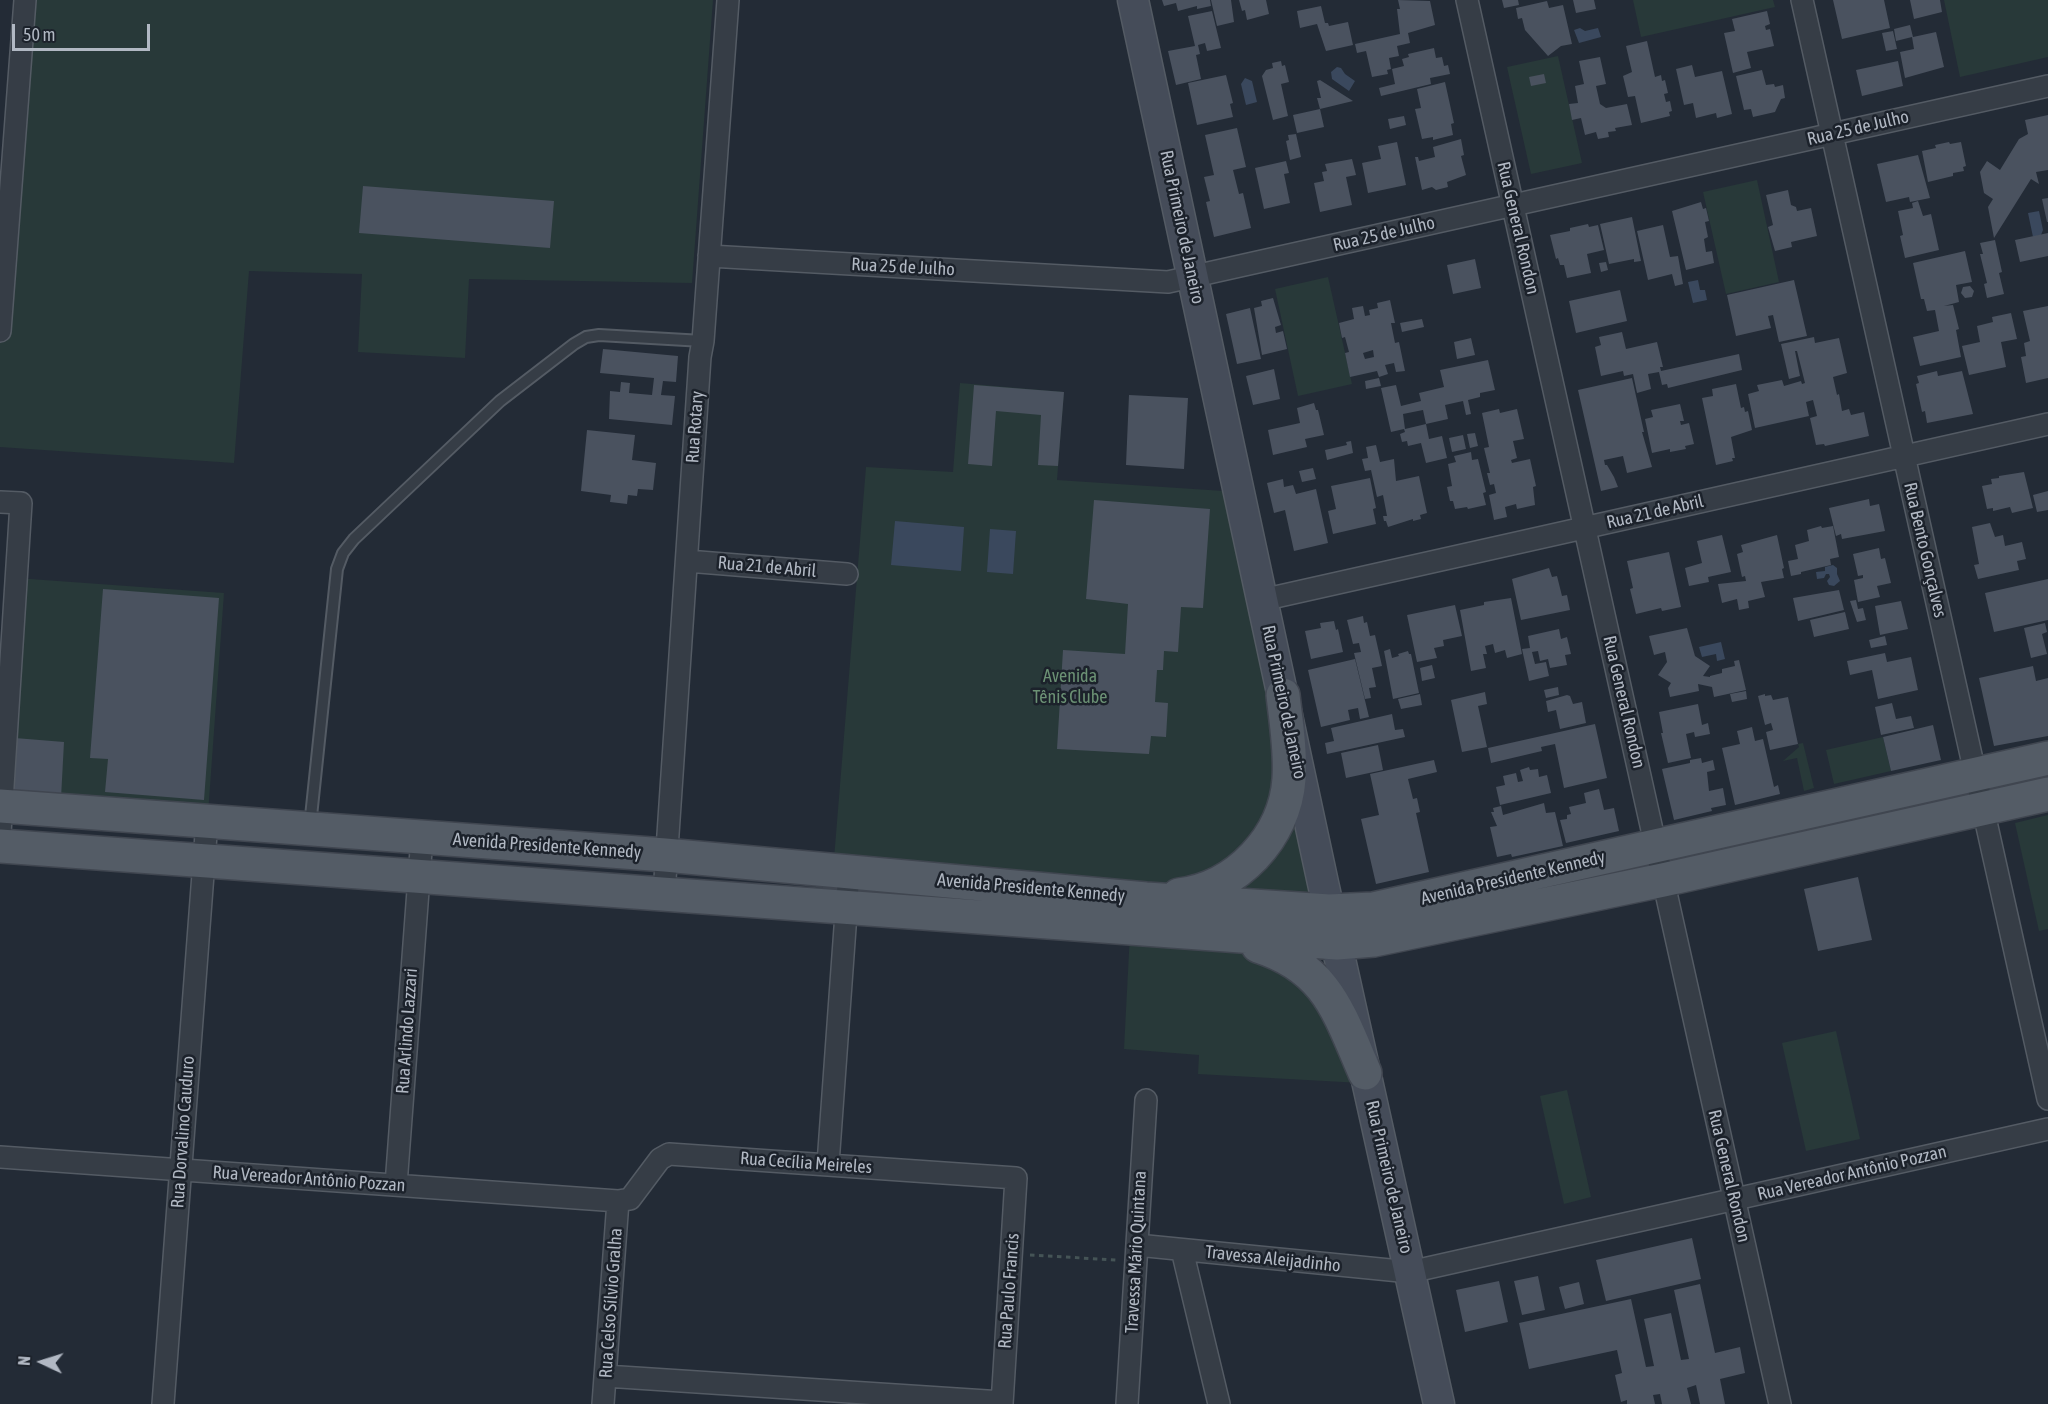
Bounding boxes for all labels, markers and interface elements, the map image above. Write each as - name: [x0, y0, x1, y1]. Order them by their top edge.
- scale bar: [15, 12, 153, 50]
- text: 50 m: [23, 24, 55, 45]
- street label: Rua 25 de Julho: [1805, 106, 1911, 150]
- street label: Rua Primeiro de Janeiro: [1155, 148, 1209, 306]
- street label: Rua General Rondon: [1492, 160, 1544, 296]
- street label: Rua 25 de Julho: [1331, 212, 1437, 256]
- street label: Rua 25 de Julho: [851, 254, 955, 280]
- street label: Rua Rotary: [682, 390, 708, 464]
- street label: Rua Bento Gonçalves: [1899, 480, 1951, 620]
- street label: Rua 21 de Abril: [1605, 490, 1705, 534]
- street label: Rua 21 de Abril: [717, 552, 817, 582]
- street label: Rua Primeiro de Janeiro: [1257, 623, 1311, 781]
- street label: Rua General Rondon: [1598, 634, 1650, 770]
- park label: Avenida Tênis Clube: [1033, 665, 1107, 708]
- street label: Avenida Presidente Kennedy: [452, 829, 642, 863]
- street label: Avenida Presidente Kennedy: [1419, 846, 1607, 910]
- street label: Avenida Presidente Kennedy: [936, 869, 1126, 907]
- street label: Rua Arlindo Lazzari: [392, 967, 422, 1095]
- street label: Rua Dorvalino Cauduro: [167, 1055, 199, 1209]
- street label: Rua Primeiro de Janeiro: [1361, 1098, 1417, 1256]
- street label: Rua General Rondon: [1703, 1108, 1755, 1244]
- street label: Rua Vereador Antônio Pozzan: [1755, 1141, 1949, 1205]
- street label: Rua Cecília Meireles: [739, 1148, 873, 1178]
- street label: Rua Vereador Antônio Pozzan: [212, 1161, 406, 1197]
- street label: Travessa Mário Quintana: [1121, 1170, 1151, 1334]
- street label: Rua Celso Sílvio Gralha: [595, 1227, 627, 1379]
- street label: Rua Paulo Francis: [994, 1233, 1024, 1349]
- street label: Travessa Aleijadinho: [1204, 1241, 1342, 1277]
- north arrow: [12, 1332, 72, 1392]
- text: N: [15, 1355, 33, 1366]

